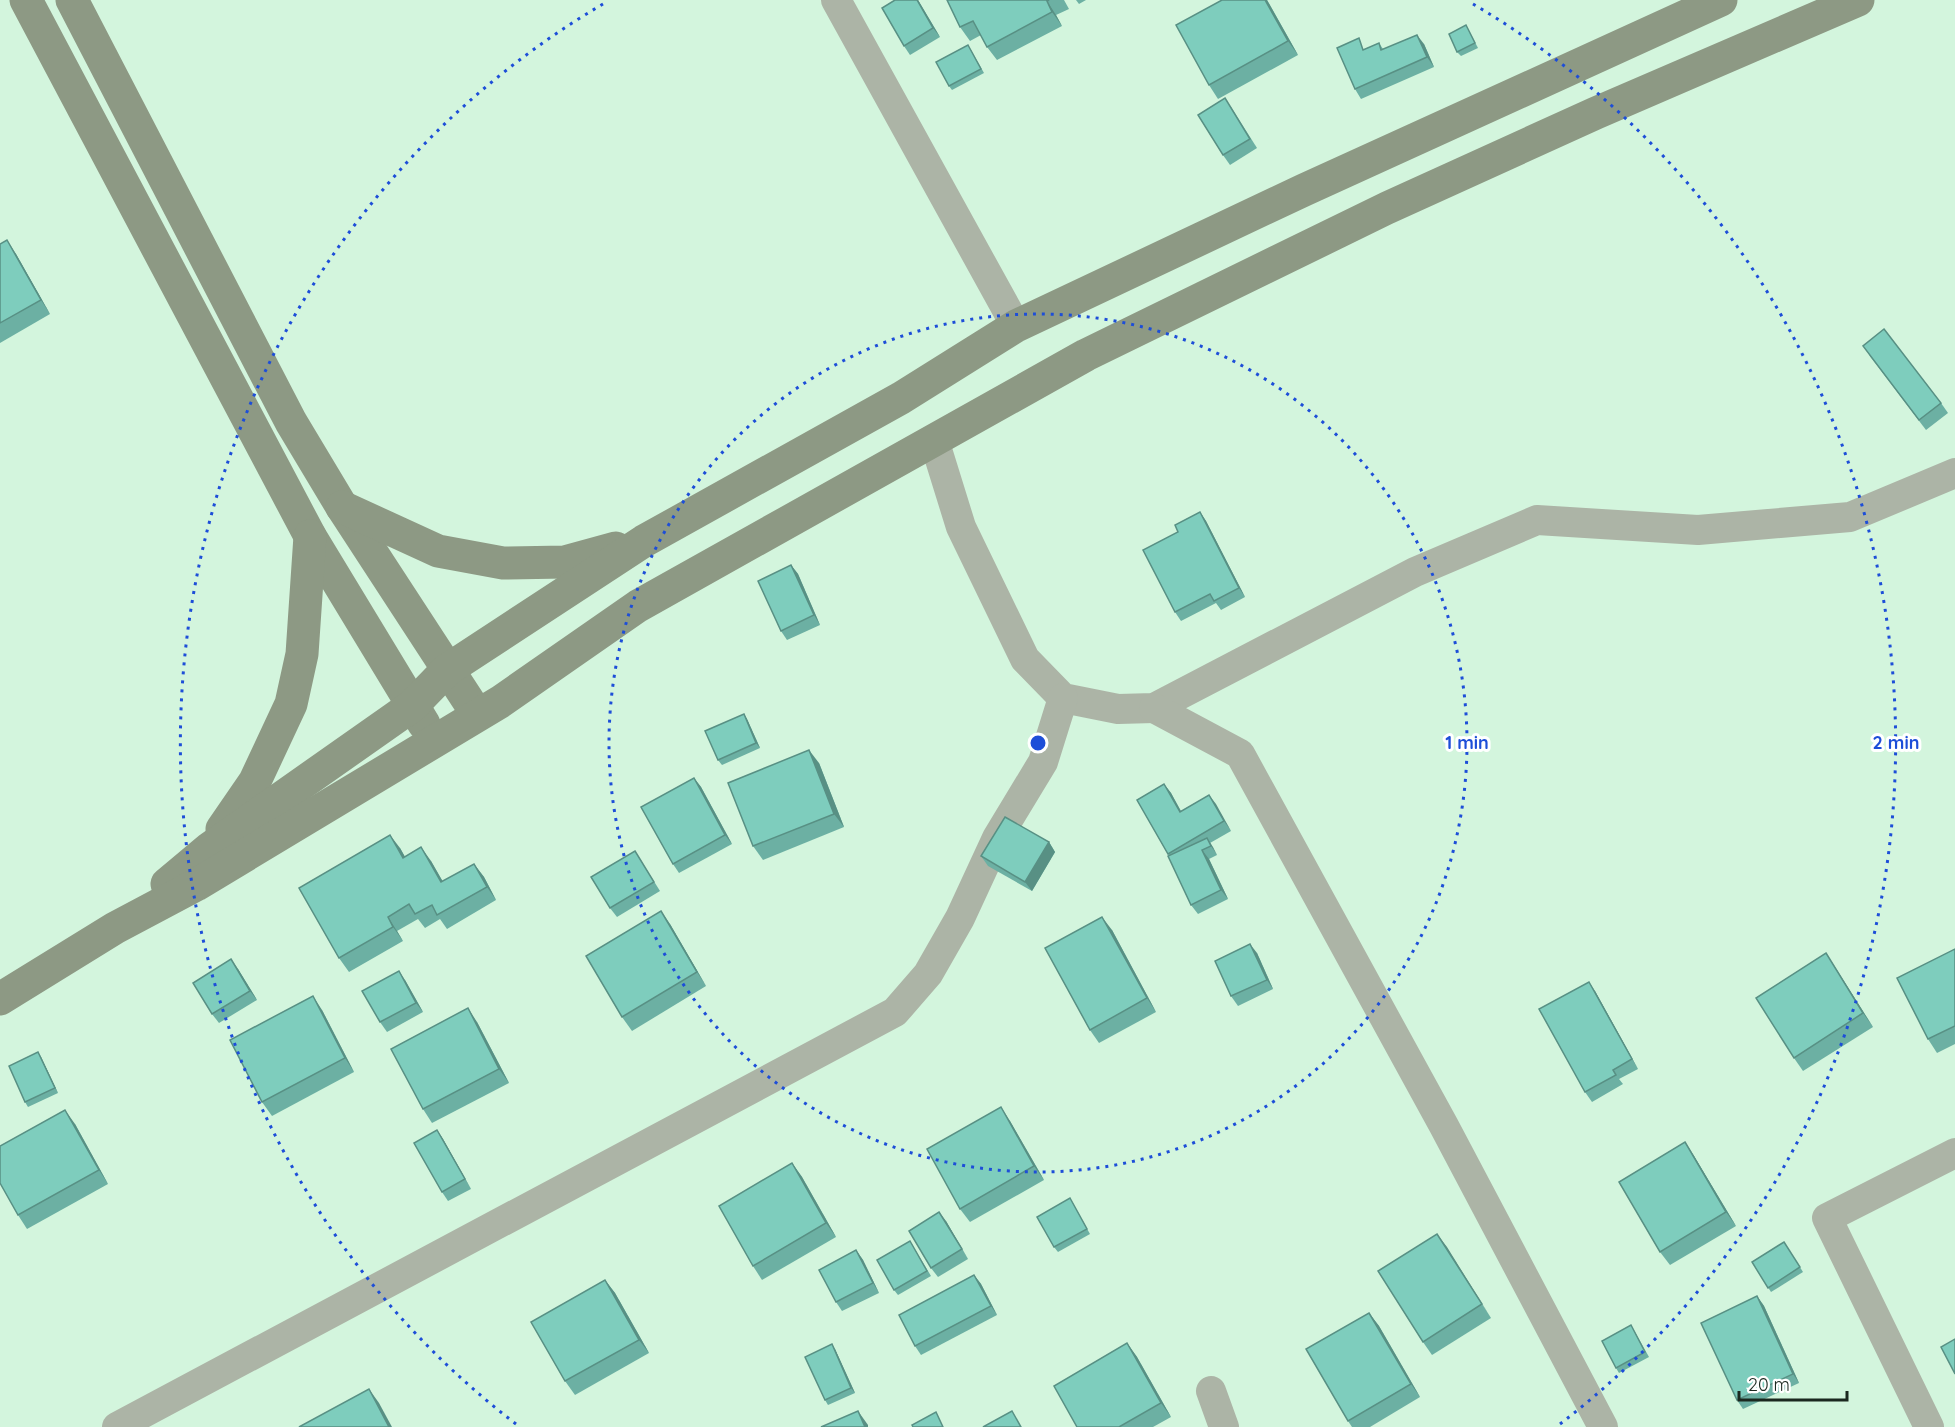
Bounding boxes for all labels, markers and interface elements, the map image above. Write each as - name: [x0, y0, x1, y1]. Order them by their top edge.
- text: 1 min: [1445, 731, 1489, 754]
- text: 2 min: [1873, 731, 1919, 754]
- centre of rings: [1028, 733, 1048, 753]
- scale bar: [1739, 1364, 1847, 1402]
- text: 20 m: [1748, 1373, 1790, 1396]

